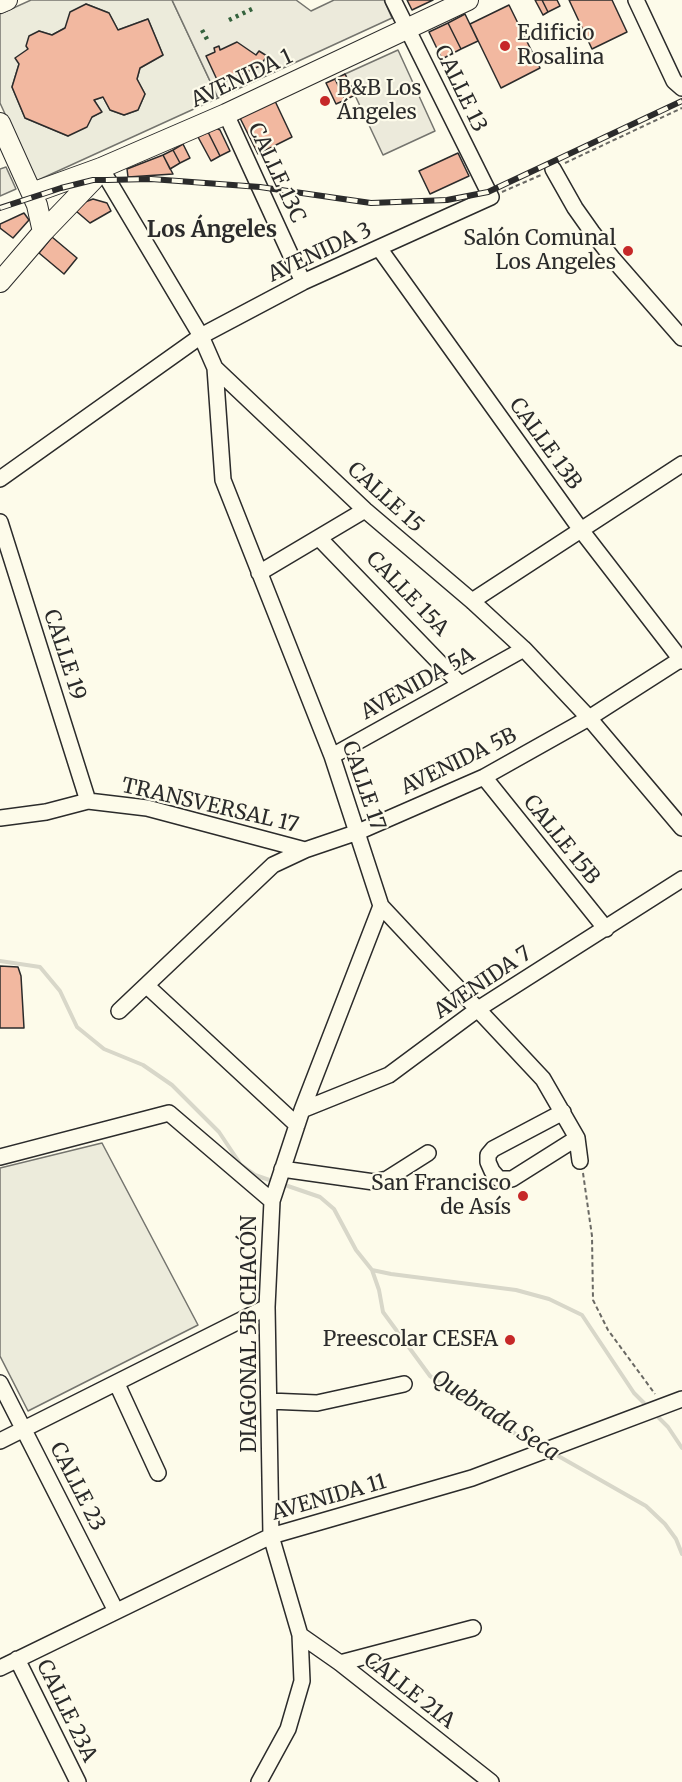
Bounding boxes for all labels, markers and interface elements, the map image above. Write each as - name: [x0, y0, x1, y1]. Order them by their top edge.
- place label: Edificio Rosalina: [517, 21, 604, 71]
- marker: Edificio Rosalina: [498, 39, 512, 53]
- street label: CALLE 13: [428, 41, 492, 137]
- street label: AVENIDA 1: [187, 45, 297, 113]
- place label: B&B Los Ángeles: [337, 76, 422, 126]
- marker: B&B Los Ángeles: [318, 94, 332, 108]
- street label: CALLE 13C: [242, 119, 310, 227]
- district label: Los Ángeles: [147, 218, 277, 244]
- street label: AVENIDA 3: [264, 218, 376, 288]
- place label: Salón Comunal Los Angeles: [463, 226, 616, 276]
- marker: Salón Comunal Los Angeles: [621, 244, 635, 258]
- street label: CALLE 13B: [503, 393, 587, 495]
- street label: CALLE 15: [342, 457, 428, 539]
- street label: CALLE 15A: [361, 546, 453, 642]
- street label: CALLE 19: [38, 607, 90, 703]
- street label: AVENIDA 5A: [357, 642, 479, 726]
- street label: AVENIDA 5B: [397, 723, 521, 801]
- street label: CALLE 17: [336, 738, 390, 834]
- street label: TRANSVERSAL 17: [119, 773, 301, 839]
- street label: CALLE 15B: [517, 790, 605, 890]
- street label: AVENIDA 7: [430, 941, 536, 1025]
- place label: San Francisco de Asís: [371, 1171, 511, 1221]
- marker: San Francisco de Asís: [516, 1189, 530, 1203]
- street label: DIAGONAL 5B CHACÓN: [237, 1215, 263, 1453]
- place label: Preescolar CESFA: [323, 1327, 498, 1353]
- marker: Preescolar CESFA: [503, 1333, 517, 1347]
- water label: Quebrada Seca: [426, 1365, 564, 1467]
- street label: CALLE 23: [44, 1438, 110, 1536]
- street label: AVENIDA 11: [269, 1470, 389, 1526]
- street label: CALLE 21A: [358, 1648, 460, 1734]
- street label: CALLE 23A: [30, 1656, 102, 1766]

